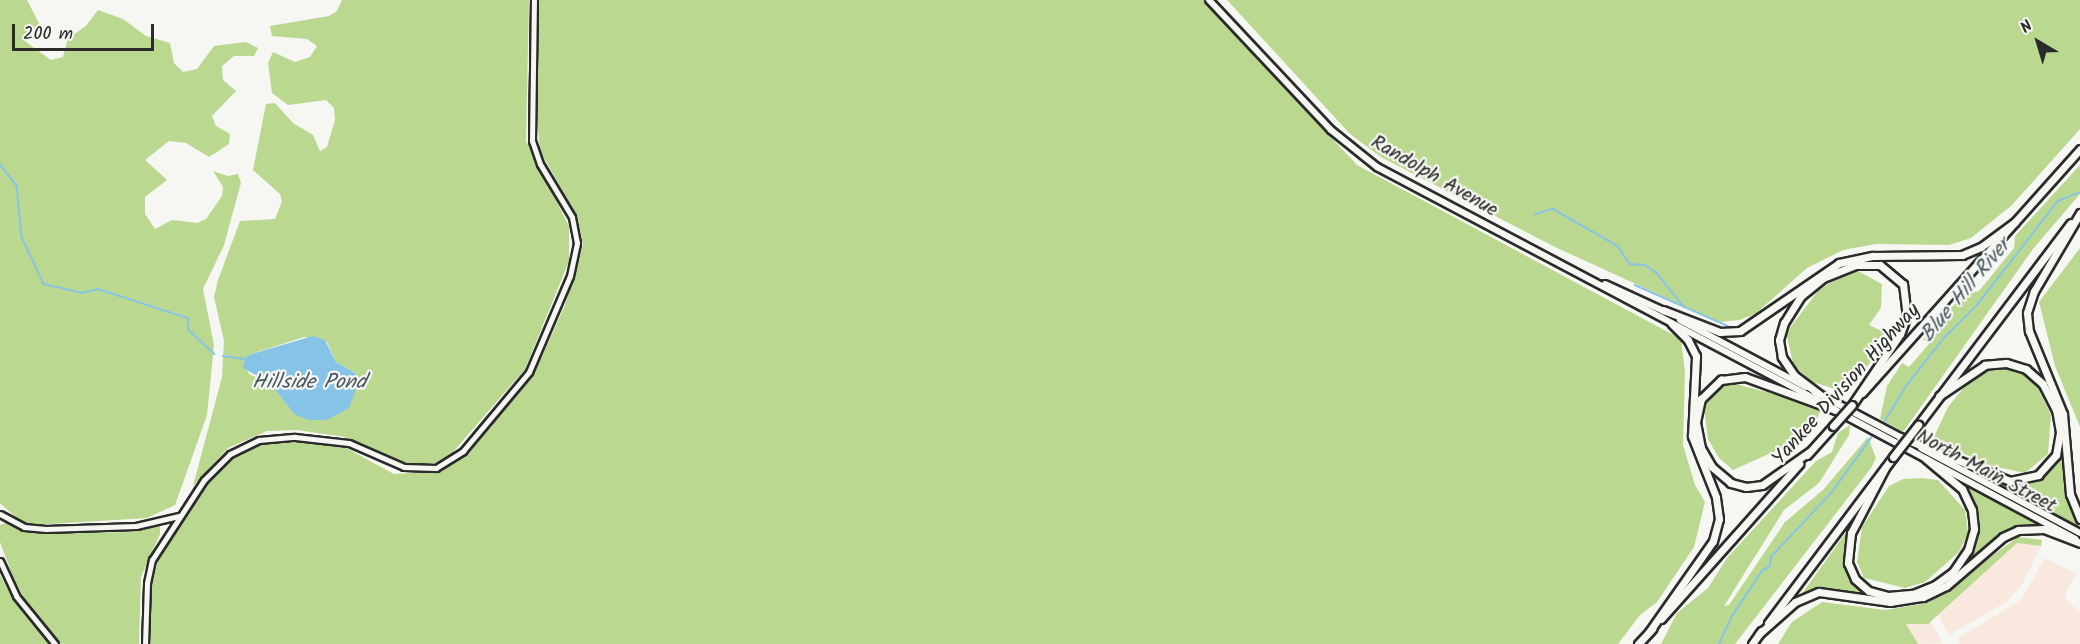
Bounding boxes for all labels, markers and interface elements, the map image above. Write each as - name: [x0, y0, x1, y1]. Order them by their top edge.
- scale bar: [15, 12, 158, 50]
- north arrow: [2008, 12, 2068, 72]
- text: N: [2015, 14, 2038, 40]
- text: 200 m: [23, 20, 73, 49]
- street label: Randolph Avenue: [1366, 131, 1502, 223]
- water label: Blue Hill River: [1916, 234, 2016, 348]
- street label: Yankee Division Highway: [1768, 299, 1926, 471]
- water label: Hillside Pond: [252, 370, 366, 396]
- street label: North Main Street: [1912, 425, 2060, 519]

